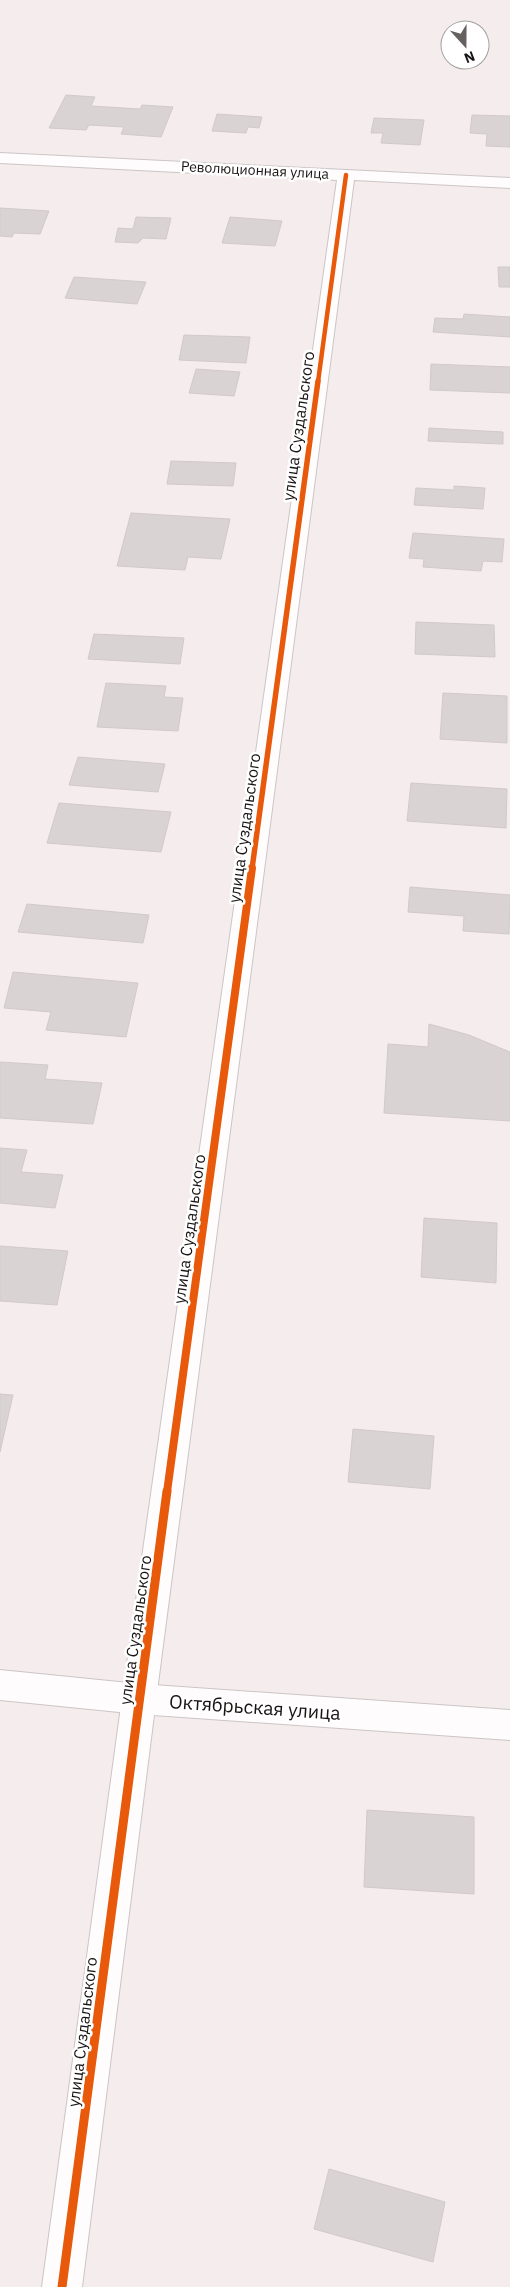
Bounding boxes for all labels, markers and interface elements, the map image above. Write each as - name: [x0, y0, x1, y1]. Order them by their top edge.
- north arrow: [440, 20, 490, 70]
- text: N: [462, 47, 478, 67]
- street label: Революционная улица: [180, 157, 330, 183]
- street label: улица Суздальского: [278, 350, 318, 502]
- street label: улица Суздальского: [224, 752, 264, 904]
- street label: улица Суздальского: [169, 1153, 209, 1305]
- street label: улица Суздальского: [115, 1554, 155, 1706]
- street label: Октябрьская улица: [168, 1689, 342, 1725]
- street label: улица Суздальского: [63, 1956, 101, 2108]

